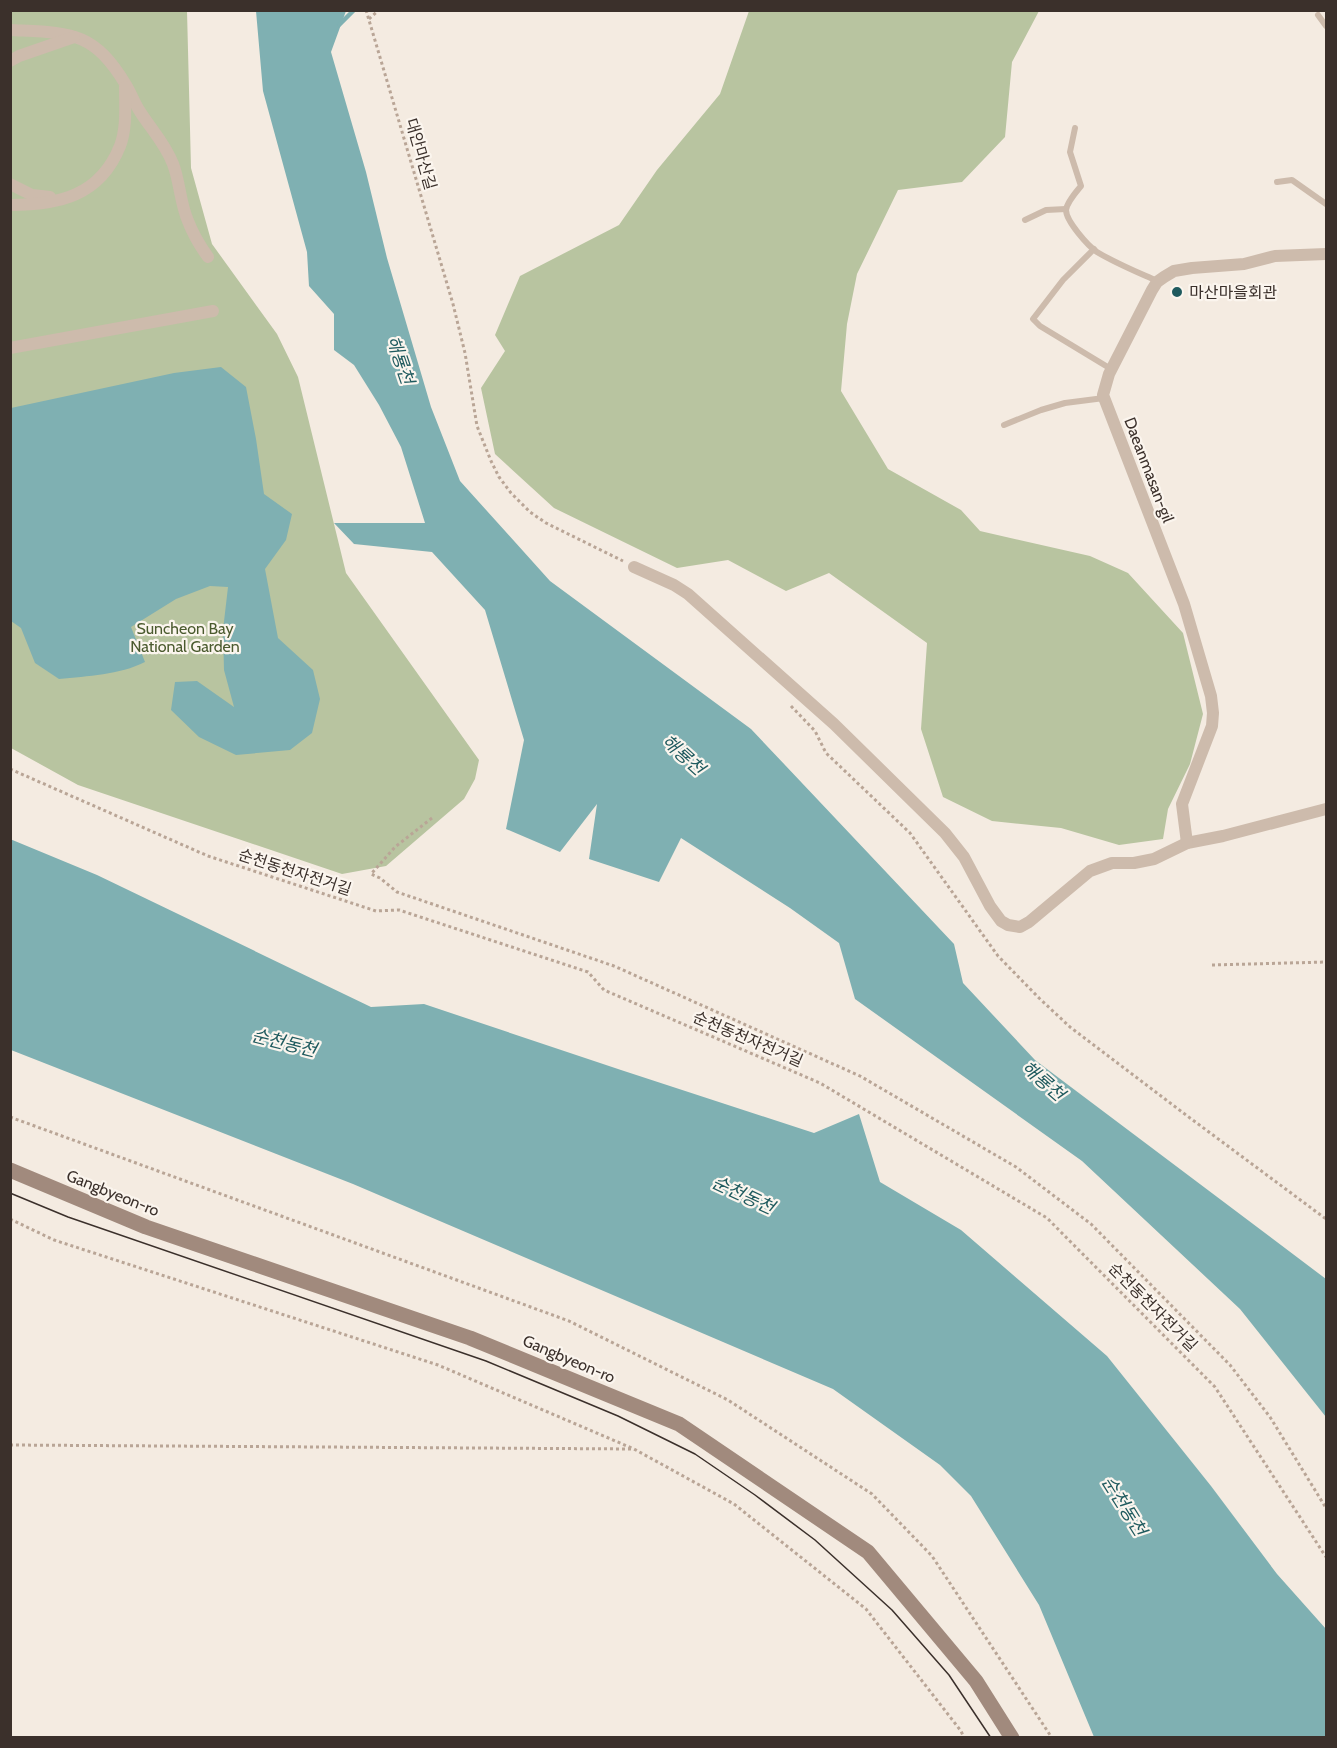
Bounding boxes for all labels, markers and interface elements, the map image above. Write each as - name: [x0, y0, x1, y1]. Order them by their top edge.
- street label: 대안마산길: [402, 116, 440, 192]
- place label: 마산마을회관: [1189, 283, 1278, 302]
- marker: 마산마을회관: [1170, 285, 1184, 299]
- water label: 해룡천: [382, 333, 419, 389]
- street label: Daeanmasan-gil: [1120, 415, 1178, 526]
- park label: Suncheon Bay National Garden: [130, 619, 240, 656]
- water label: 해룡천: [657, 730, 711, 781]
- street label: 순천동천자전거길: [236, 845, 354, 899]
- street label: 순천동천자전거길: [690, 1007, 806, 1071]
- water label: 순천동천: [249, 1024, 321, 1062]
- water label: 해룡천: [1017, 1056, 1071, 1107]
- street label: Gangbyeon-ro: [64, 1166, 162, 1220]
- water label: 순천동천: [708, 1171, 780, 1220]
- street label: 순천동천자전거길: [1105, 1259, 1201, 1355]
- street label: Gangbyeon-ro: [520, 1331, 618, 1387]
- water label: 순천동천: [1097, 1472, 1152, 1542]

